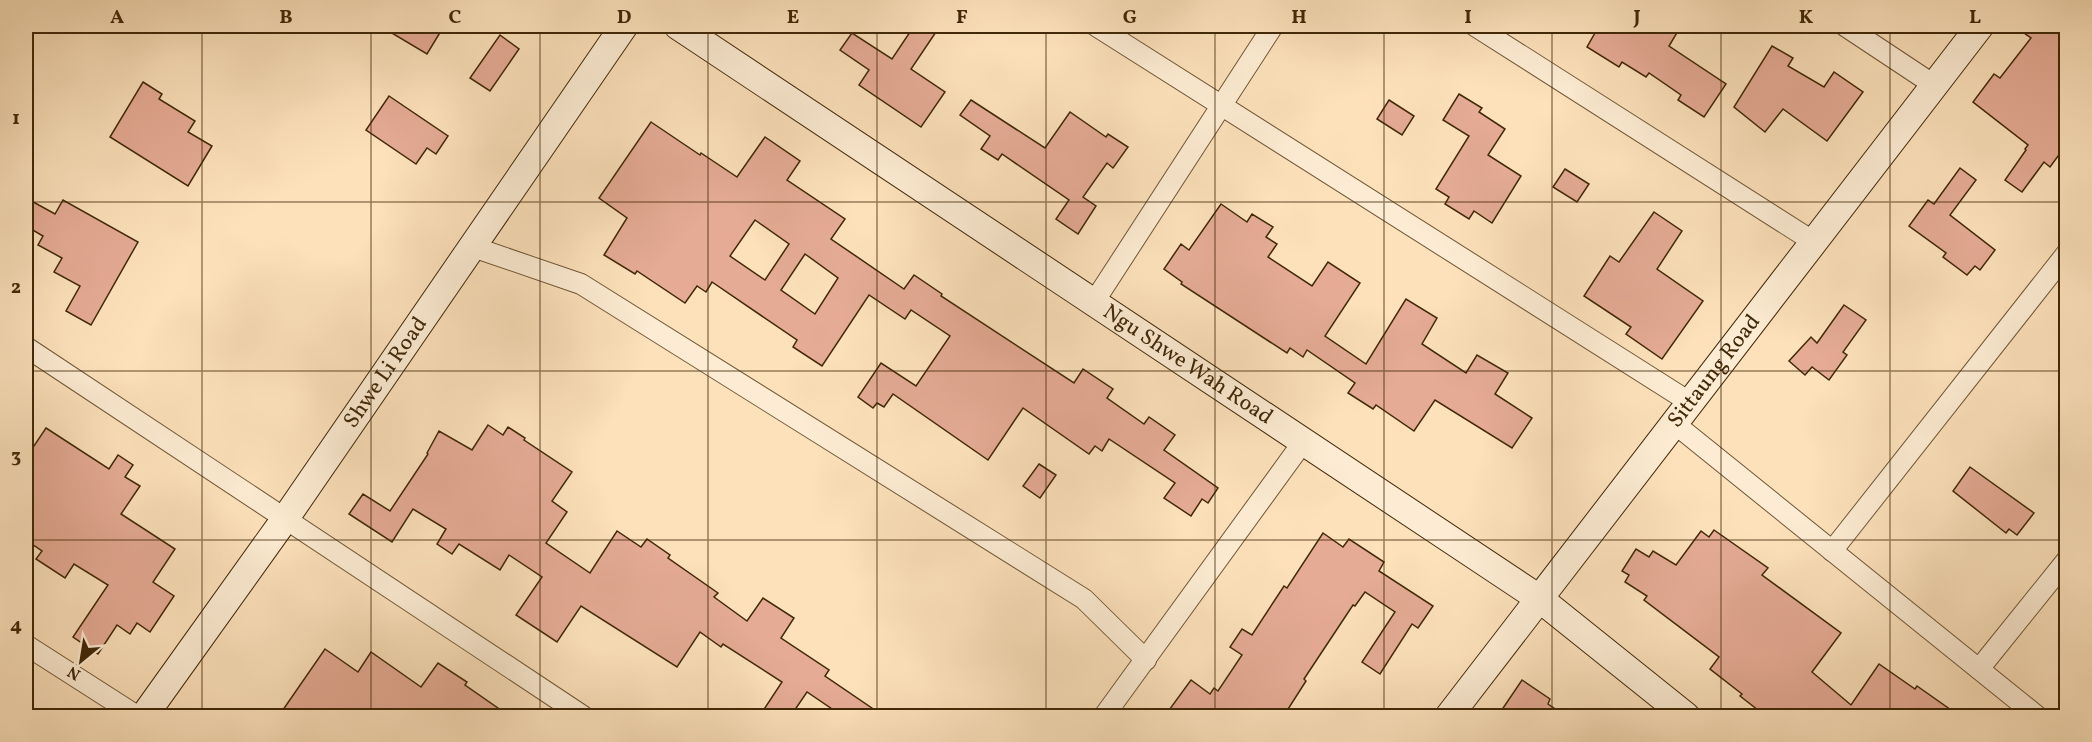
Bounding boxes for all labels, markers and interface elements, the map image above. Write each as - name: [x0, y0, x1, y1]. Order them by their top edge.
- text: A: [110, 4, 124, 32]
- text: B: [279, 4, 293, 32]
- text: C: [449, 4, 462, 32]
- text: D: [617, 4, 631, 32]
- text: E: [787, 4, 799, 32]
- text: F: [956, 4, 968, 32]
- text: G: [1123, 4, 1137, 32]
- text: H: [1291, 4, 1307, 32]
- text: I: [1464, 4, 1472, 32]
- text: J: [1632, 4, 1641, 32]
- text: K: [1799, 4, 1814, 32]
- text: L: [1969, 4, 1981, 32]
- text: 1: [12, 105, 20, 133]
- text: 2: [11, 274, 21, 302]
- street label: Ngu Shwe Wah Road: [1096, 297, 1279, 433]
- street label: Sittaung Road: [1661, 308, 1768, 435]
- street label: Shwe Li Road: [336, 311, 435, 435]
- text: 3: [11, 443, 21, 471]
- text: 4: [10, 612, 22, 640]
- north arrow: [51, 631, 111, 691]
- text: N: [64, 660, 85, 685]

